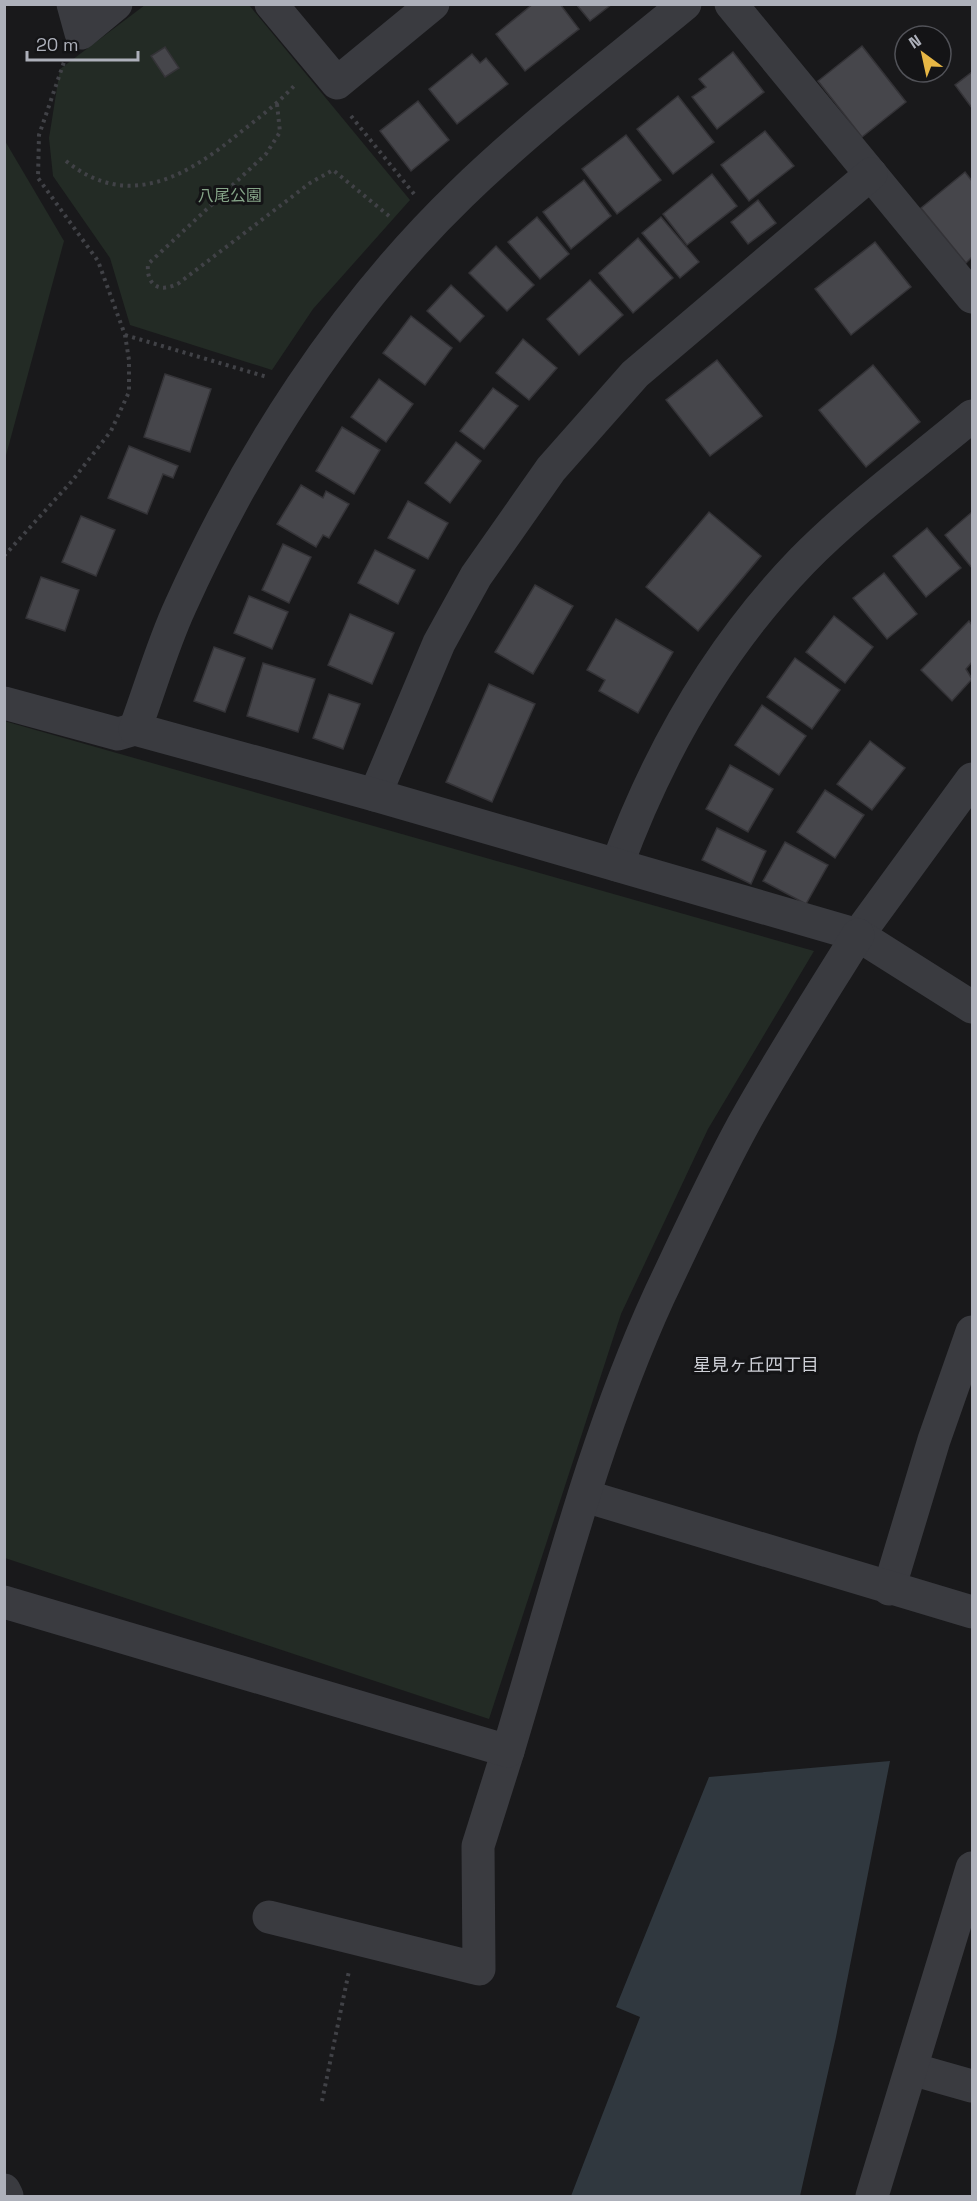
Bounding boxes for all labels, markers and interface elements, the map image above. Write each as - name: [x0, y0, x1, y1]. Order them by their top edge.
- scale bar: [27, 24, 138, 62]
- north arrow: [893, 24, 953, 84]
- text: N: [905, 30, 925, 54]
- text: 20 m: [36, 33, 79, 56]
- park label: 八尾公園: [198, 185, 262, 206]
- district label: 星見ヶ丘四丁目: [693, 1353, 819, 1376]

